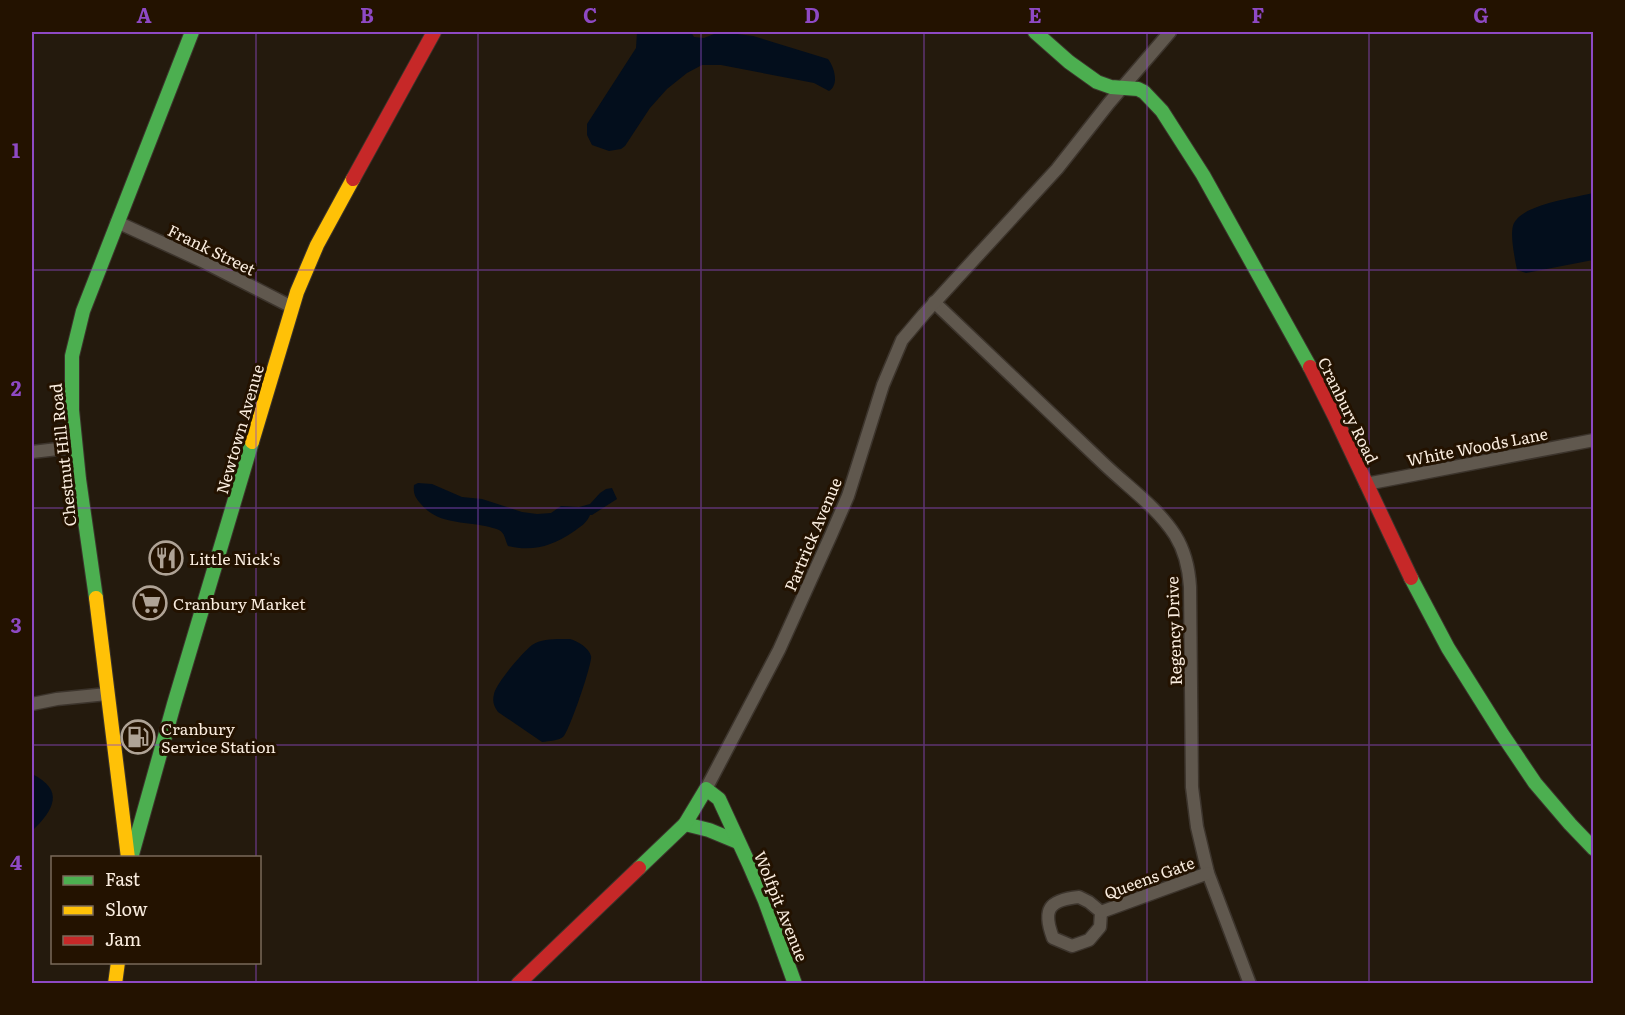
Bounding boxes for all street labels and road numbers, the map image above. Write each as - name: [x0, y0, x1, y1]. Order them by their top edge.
- street label: Frank Street: [164, 217, 260, 281]
- street label: Cranbury Road: [1313, 353, 1385, 468]
- street label: Newtown Avenue: [209, 361, 269, 497]
- street label: Chestnut Hill Road: [43, 382, 81, 528]
- street label: White Woods Lane: [1404, 421, 1550, 471]
- street label: Partrick Avenue: [777, 473, 847, 595]
- street label: Regency Drive: [1159, 576, 1187, 686]
- street label: Wolfpit Avenue: [749, 847, 815, 965]
- street label: Queens Gate: [1101, 850, 1197, 904]

